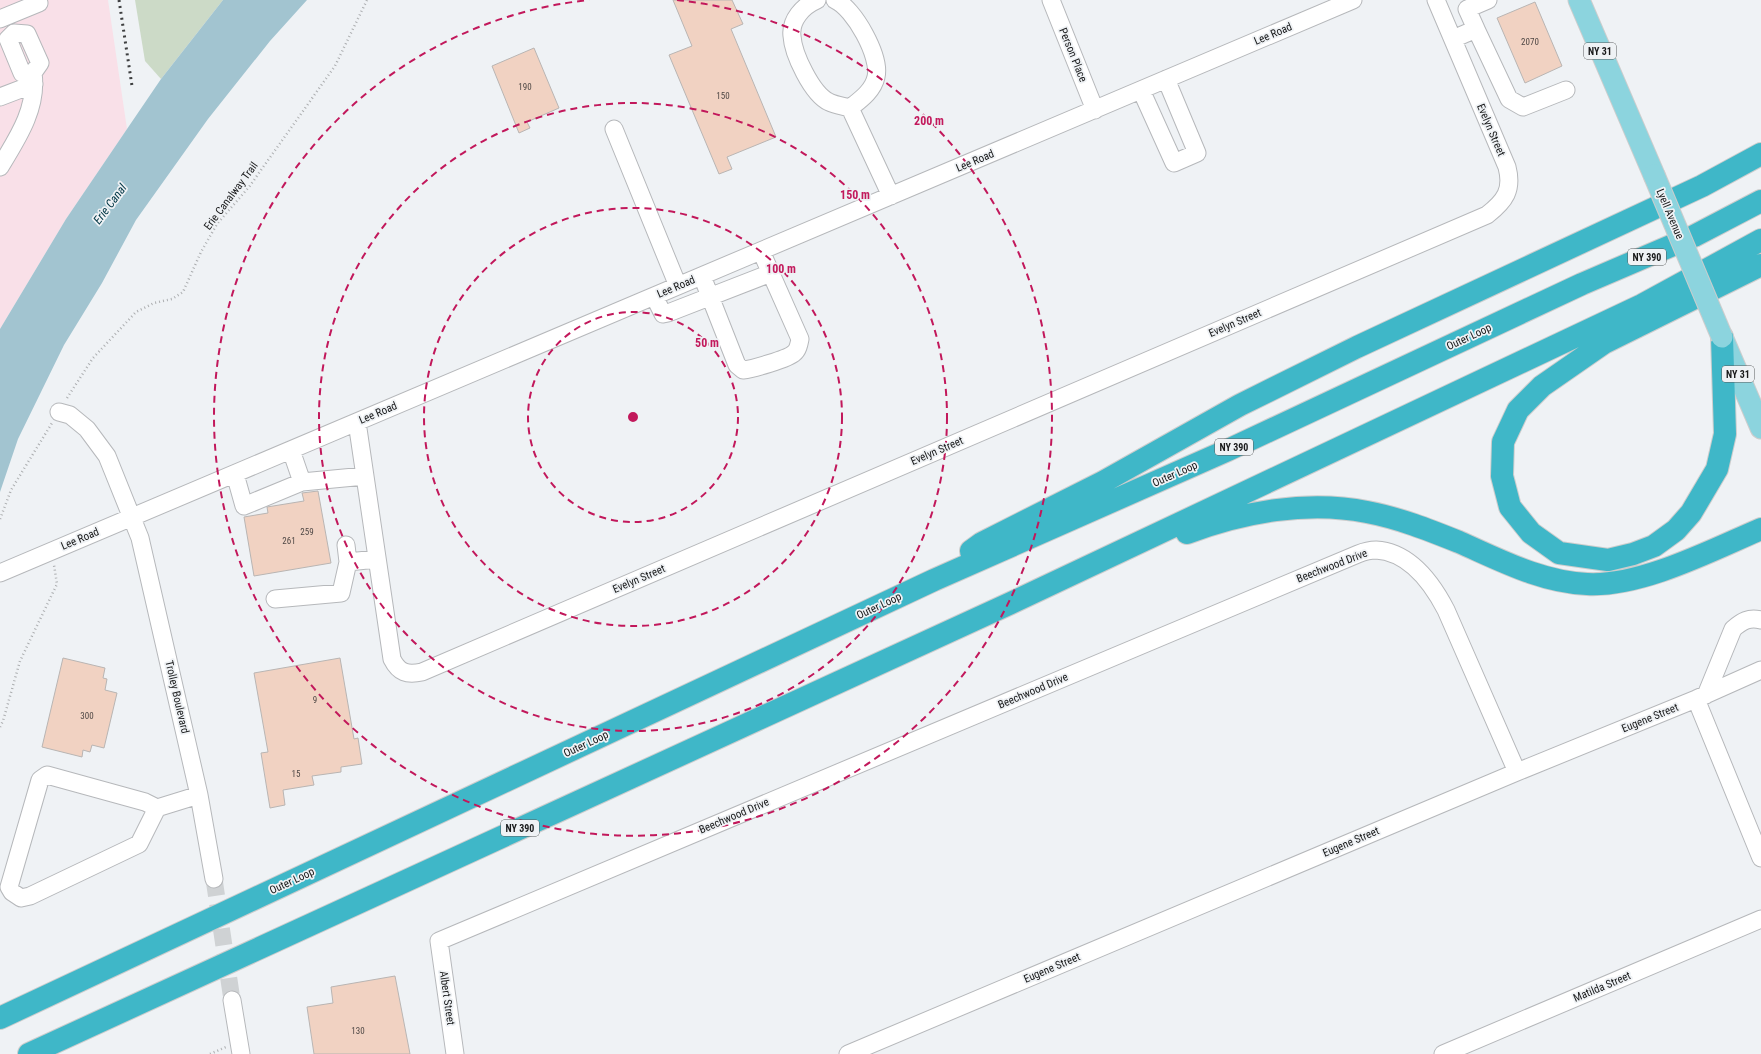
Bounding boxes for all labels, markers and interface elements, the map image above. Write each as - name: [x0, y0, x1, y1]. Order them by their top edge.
- street label: Lee Road: [1252, 20, 1294, 48]
- street label: Person Place: [1056, 26, 1090, 84]
- house number: 2070: [1521, 37, 1539, 47]
- road number: NY 31: [1584, 43, 1616, 59]
- house number: 190: [518, 82, 532, 92]
- house number: 150: [716, 91, 730, 101]
- street label: Evelyn Street: [1474, 102, 1508, 158]
- text: 200 m: [914, 114, 944, 128]
- street label: Lee Road: [954, 147, 996, 175]
- street label: Erie Canalway Trail: [201, 159, 261, 233]
- water label: Erie Canal: [90, 181, 130, 227]
- street label: Lyell Avenue: [1654, 187, 1686, 241]
- text: 150 m: [840, 188, 870, 202]
- road number: NY 390: [1628, 249, 1666, 265]
- text: 100 m: [766, 262, 796, 276]
- street label: Lee Road: [655, 273, 697, 301]
- street label: Evelyn Street: [1207, 306, 1263, 340]
- street label: Outer Loop: [1445, 321, 1493, 353]
- text: 50 m: [695, 336, 719, 350]
- road number: NY 31: [1722, 366, 1754, 382]
- street label: Lee Road: [357, 399, 399, 427]
- centre of rings: [626, 410, 640, 424]
- street label: Evelyn Street: [909, 434, 965, 468]
- road number: NY 390: [1215, 439, 1253, 455]
- street label: Outer Loop: [1150, 458, 1200, 490]
- street label: Lee Road: [59, 525, 101, 553]
- house number: 259: [300, 527, 314, 537]
- house number: 261: [282, 536, 296, 546]
- street label: Beechwood Drive: [1295, 547, 1369, 585]
- street label: Evelyn Street: [611, 562, 667, 596]
- street label: Outer Loop: [855, 590, 903, 622]
- street label: Trolley Boulevard: [162, 659, 192, 735]
- street label: Beechwood Drive: [996, 670, 1070, 712]
- house number: 9: [313, 695, 317, 705]
- street label: Eugene Street: [1620, 701, 1680, 735]
- house number: 300: [80, 711, 94, 721]
- street label: Outer Loop: [562, 728, 610, 760]
- house number: 15: [292, 769, 301, 779]
- street label: Beechwood Drive: [697, 795, 771, 837]
- road number: NY 390: [501, 820, 539, 836]
- street label: Eugene Street: [1321, 824, 1381, 860]
- street label: Outer Loop: [268, 865, 316, 897]
- street label: Eugene Street: [1022, 950, 1082, 986]
- street label: Matilda Street: [1571, 969, 1633, 1005]
- street label: Albert Street: [437, 970, 457, 1026]
- house number: 130: [351, 1026, 365, 1036]

